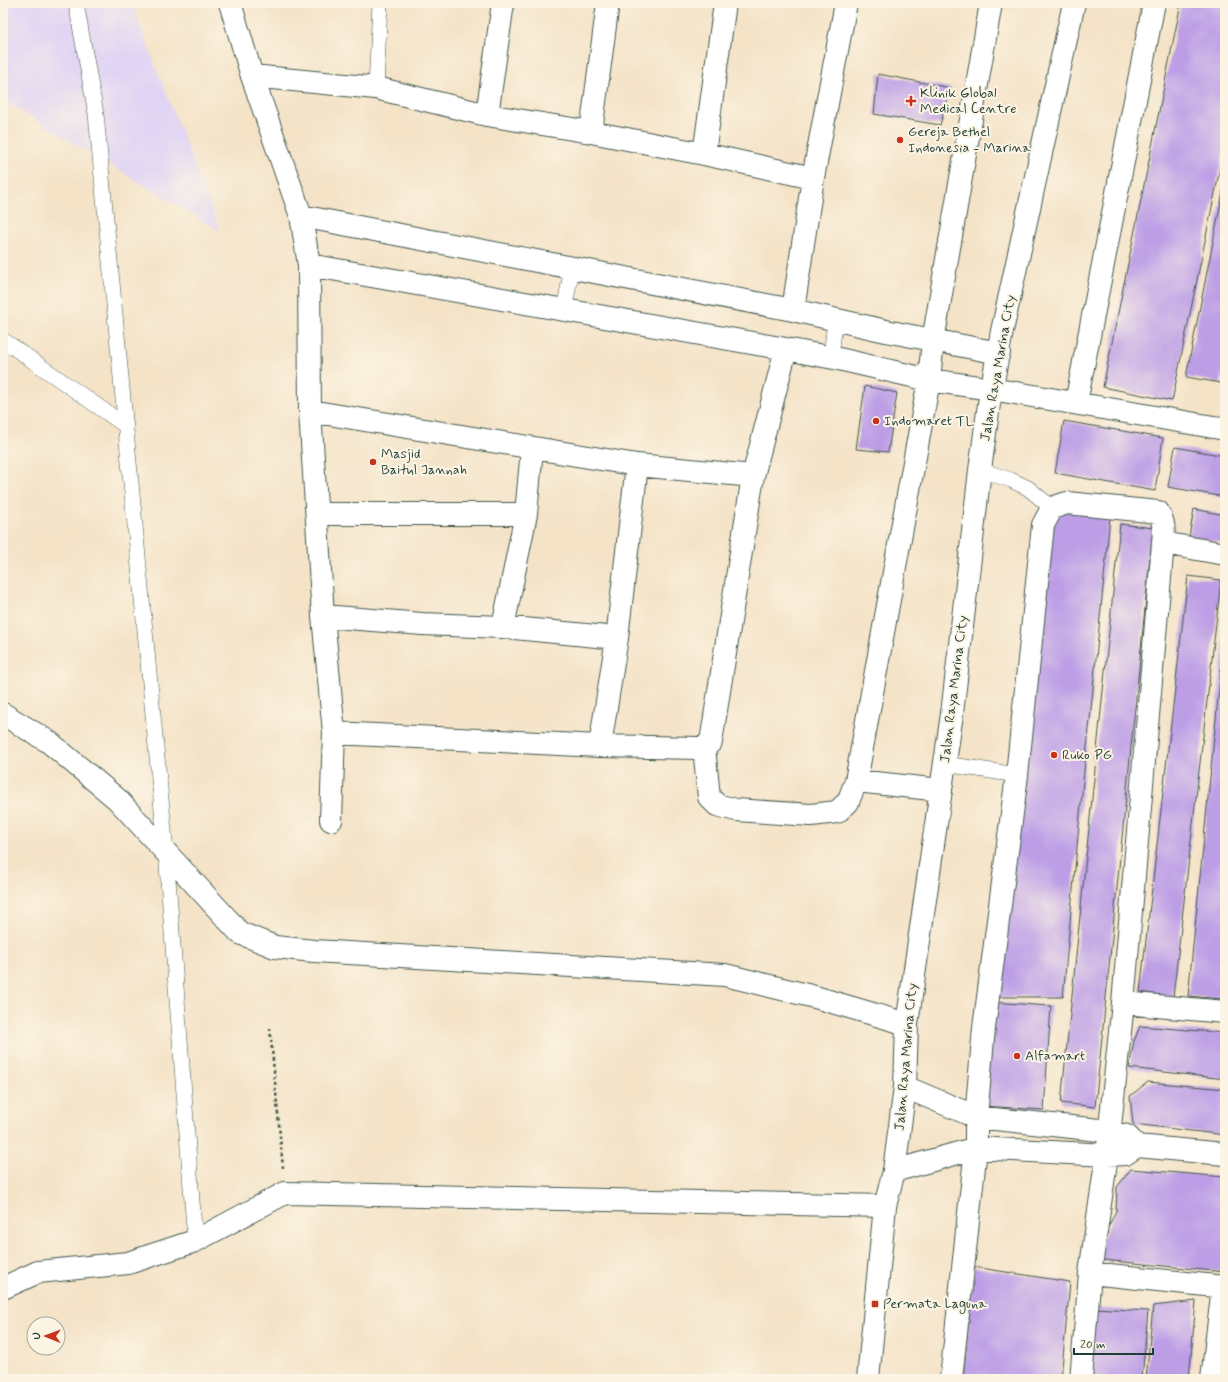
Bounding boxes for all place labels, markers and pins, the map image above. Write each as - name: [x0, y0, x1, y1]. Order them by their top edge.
- place label: Klinik Global Medical Centre: [920, 84, 1017, 118]
- marker: Klinik Global Medical Centre: [905, 95, 917, 107]
- place label: Gereja Bethel Indonesia - Marina: [908, 123, 1031, 157]
- marker: Gereja Bethel Indonesia - Marina: [895, 135, 905, 145]
- place label: Indomaret TL: [884, 412, 974, 430]
- marker: Indomaret TL: [871, 416, 881, 426]
- place label: Masjid Baitul Jannah: [381, 445, 467, 479]
- marker: Masjid Baitul Jannah: [368, 457, 378, 467]
- place label: Ruko PG: [1062, 746, 1112, 764]
- marker: Ruko PG: [1049, 750, 1059, 760]
- place label: Alfamart: [1025, 1047, 1085, 1065]
- marker: Alfamart: [1012, 1051, 1022, 1061]
- place label: Permata Laguna: [883, 1295, 987, 1314]
- marker: Permata Laguna: [870, 1299, 880, 1309]

